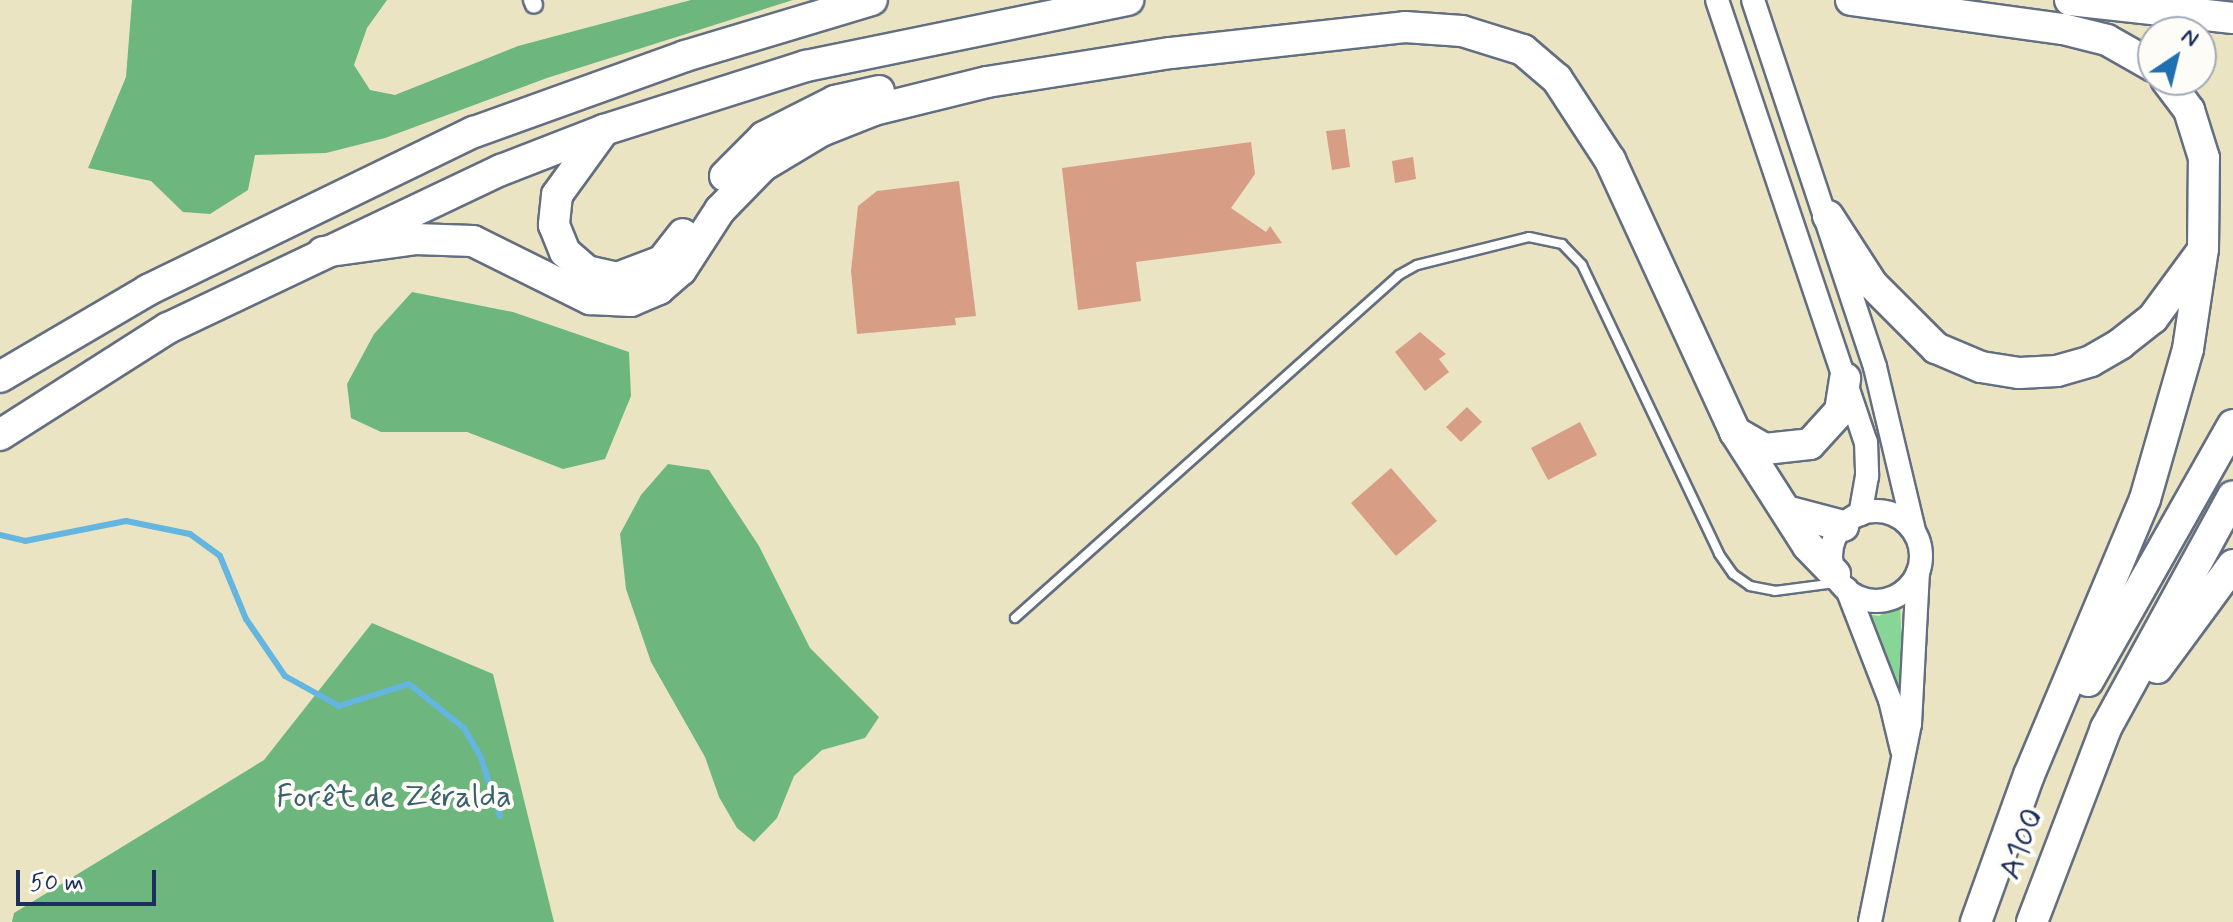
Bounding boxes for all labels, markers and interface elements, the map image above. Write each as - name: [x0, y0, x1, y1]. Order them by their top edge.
- north arrow: [2137, 16, 2217, 96]
- text: N: [2176, 22, 2204, 54]
- park label: Forêt de Zéralda: [277, 778, 511, 816]
- street label: A100: [1991, 803, 2053, 885]
- scale bar: [20, 854, 160, 904]
- text: 50 m: [30, 868, 84, 899]

